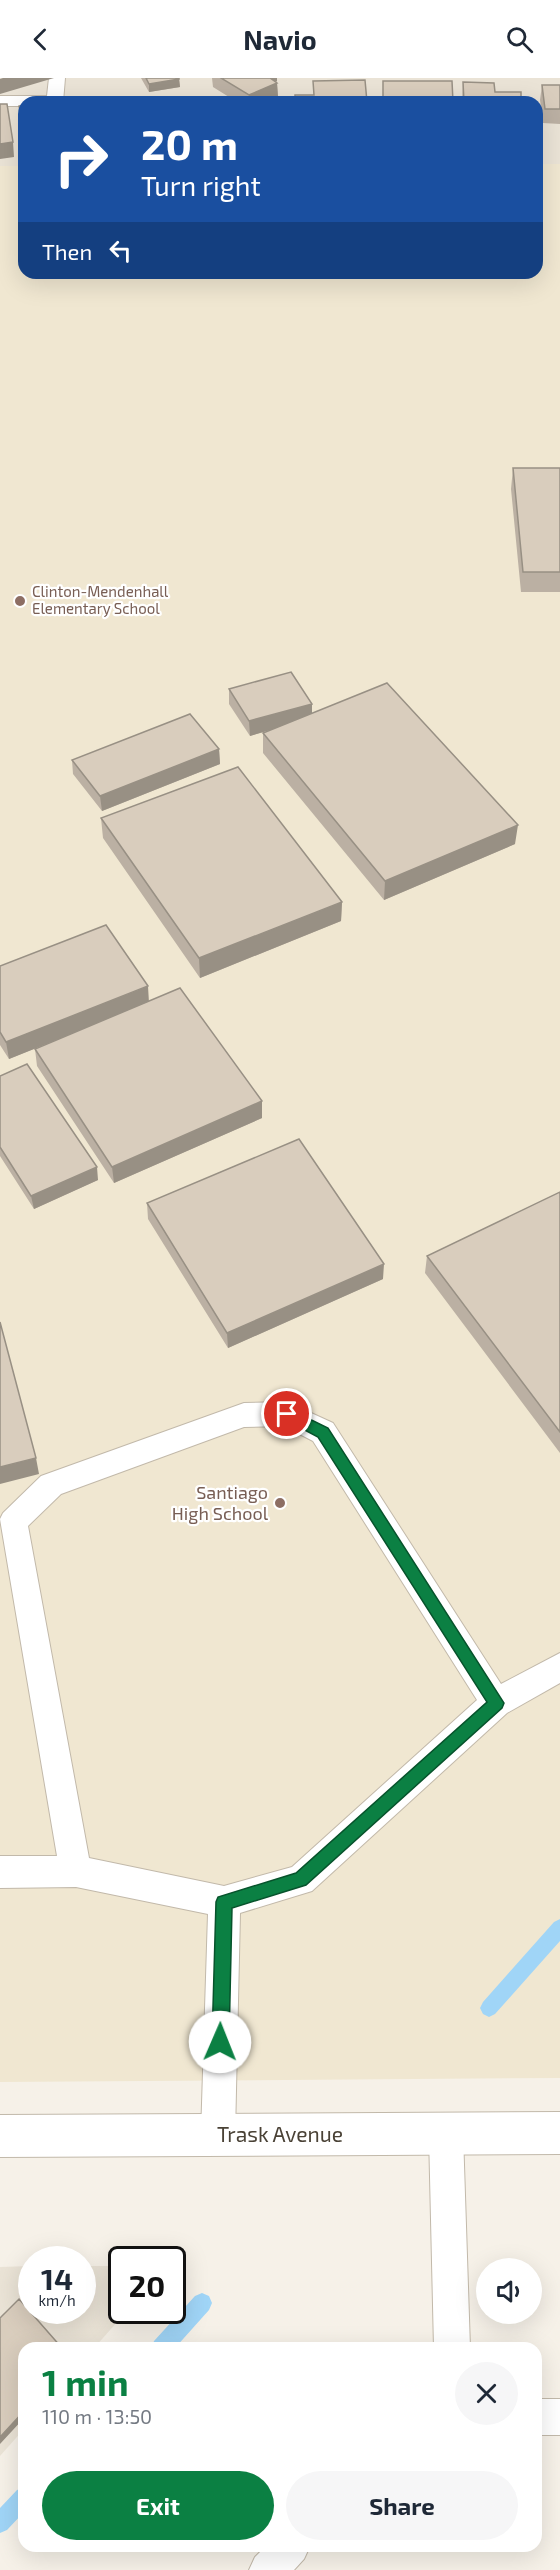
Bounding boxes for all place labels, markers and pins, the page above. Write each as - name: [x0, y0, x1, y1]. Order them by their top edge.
- place label: Clinton-Mendenhall Elementary School: [32, 582, 169, 617]
- marker: Clinton-Mendenhall Elementary School: [13, 594, 27, 608]
- pin: [261, 1388, 312, 1439]
- place label: Santiago High School: [172, 1481, 269, 1524]
- marker: Santiago High School: [273, 1496, 287, 1510]

